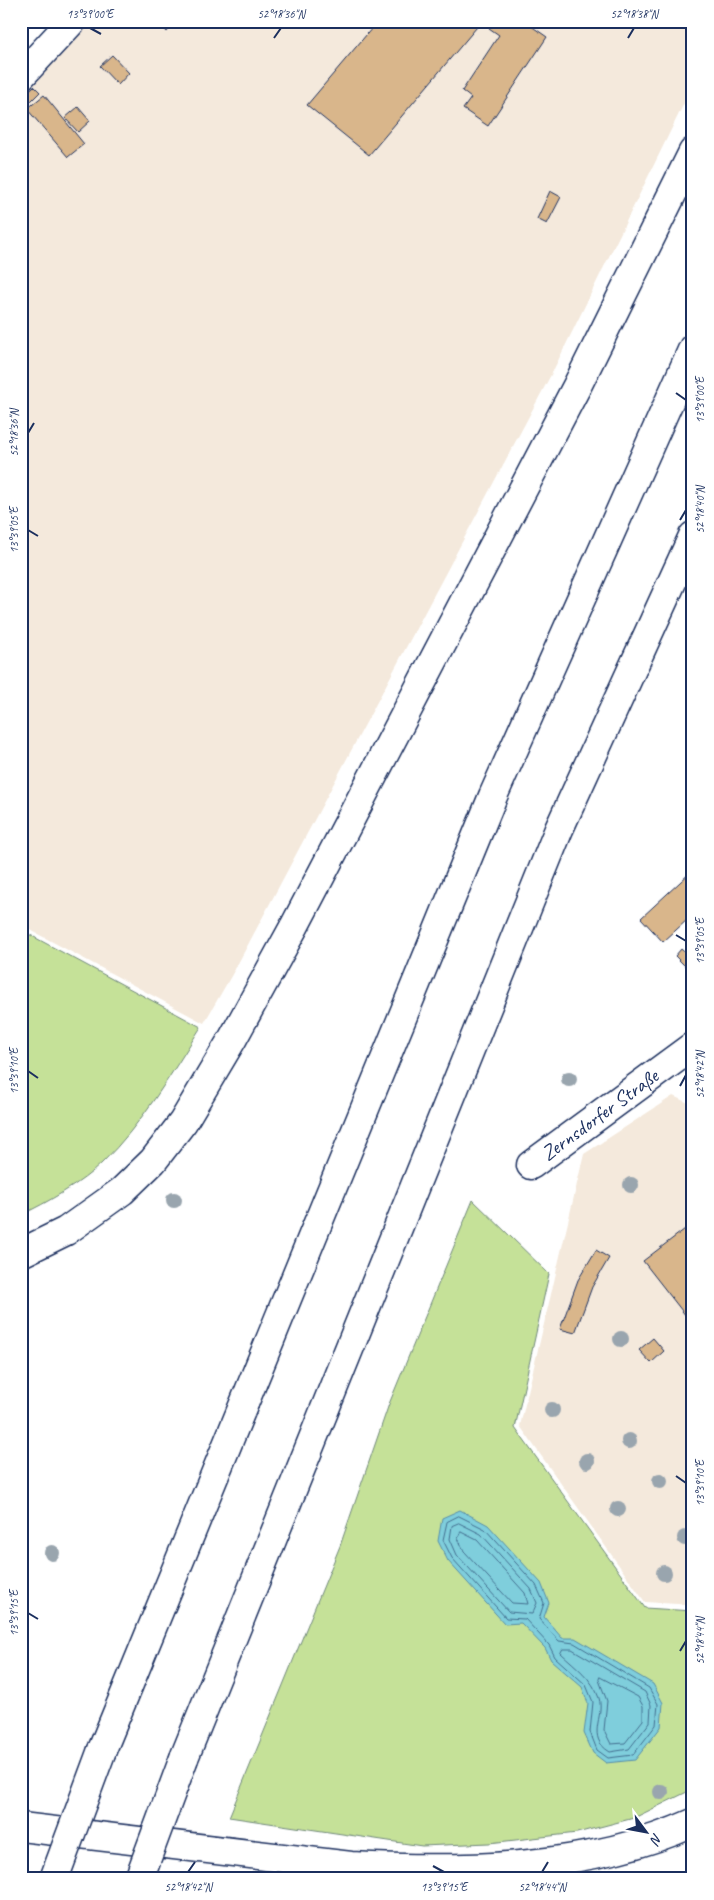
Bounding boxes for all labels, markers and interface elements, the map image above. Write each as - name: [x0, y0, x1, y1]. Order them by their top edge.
- text: 13°39'00"E: [67, 6, 115, 22]
- text: 52°18'36"N: [257, 6, 306, 22]
- text: 52°18'38"N: [610, 6, 659, 22]
- text: 13°39'00"E: [692, 375, 708, 423]
- text: 52°18'36"N: [6, 408, 22, 457]
- text: 52°18'40"N: [692, 485, 708, 534]
- text: 13°39'05"E: [6, 505, 22, 553]
- text: 13°39'05"E: [692, 916, 708, 964]
- text: 13°39'10"E: [6, 1046, 22, 1094]
- text: 52°18'42"N: [692, 1050, 708, 1099]
- street label: Zernsdorfer Straße: [536, 1062, 665, 1166]
- text: 13°39'10"E: [692, 1458, 708, 1506]
- text: 13°39'15"E: [6, 1588, 22, 1636]
- text: 52°18'44"N: [692, 1616, 708, 1665]
- north arrow: [622, 1808, 672, 1858]
- text: N: [646, 1830, 666, 1849]
- text: 52°18'42"N: [164, 1879, 213, 1895]
- text: 13°39'15"E: [421, 1879, 469, 1895]
- text: 52°18'44"N: [518, 1879, 567, 1895]

